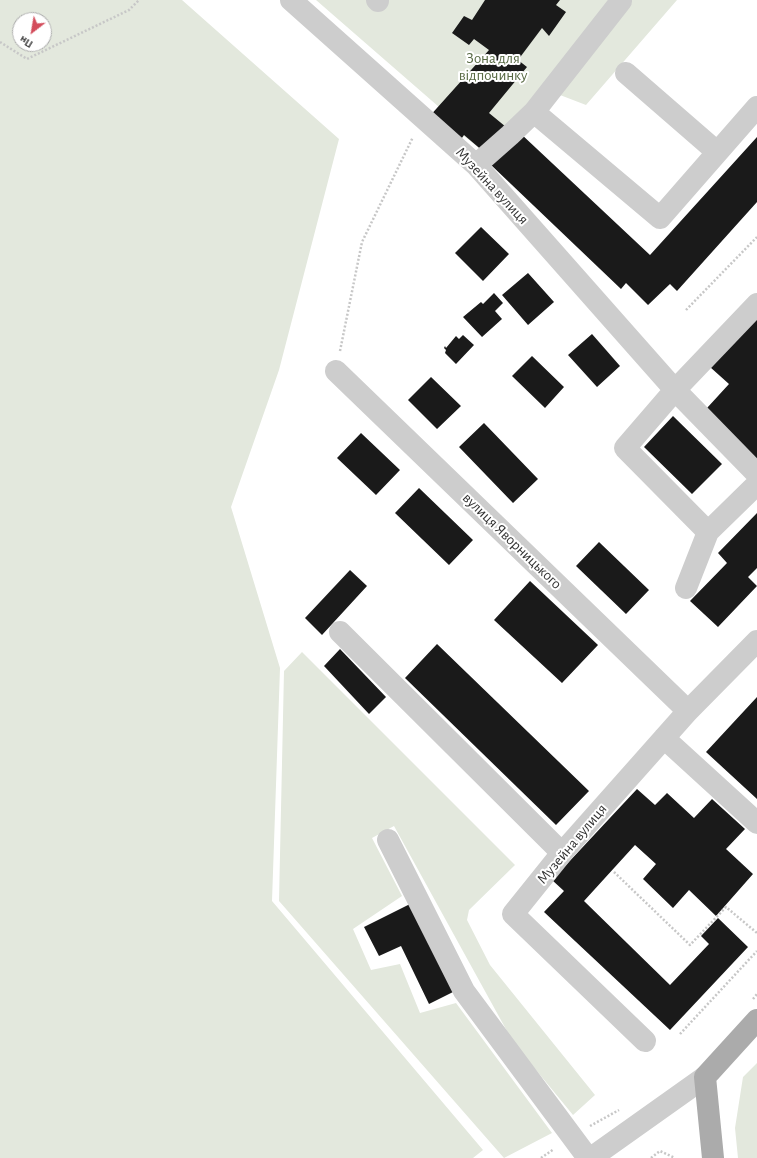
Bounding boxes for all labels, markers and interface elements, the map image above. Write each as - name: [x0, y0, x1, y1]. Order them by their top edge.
- north arrow: [12, 12, 52, 52]
- text: Пн: [17, 34, 35, 50]
- park label: Зона для відпочинку: [459, 49, 527, 84]
- street label: Музейна вулиця: [452, 144, 532, 228]
- street label: вулиця Яворницького: [459, 489, 565, 593]
- street label: Музейна вулиця: [533, 800, 611, 888]

